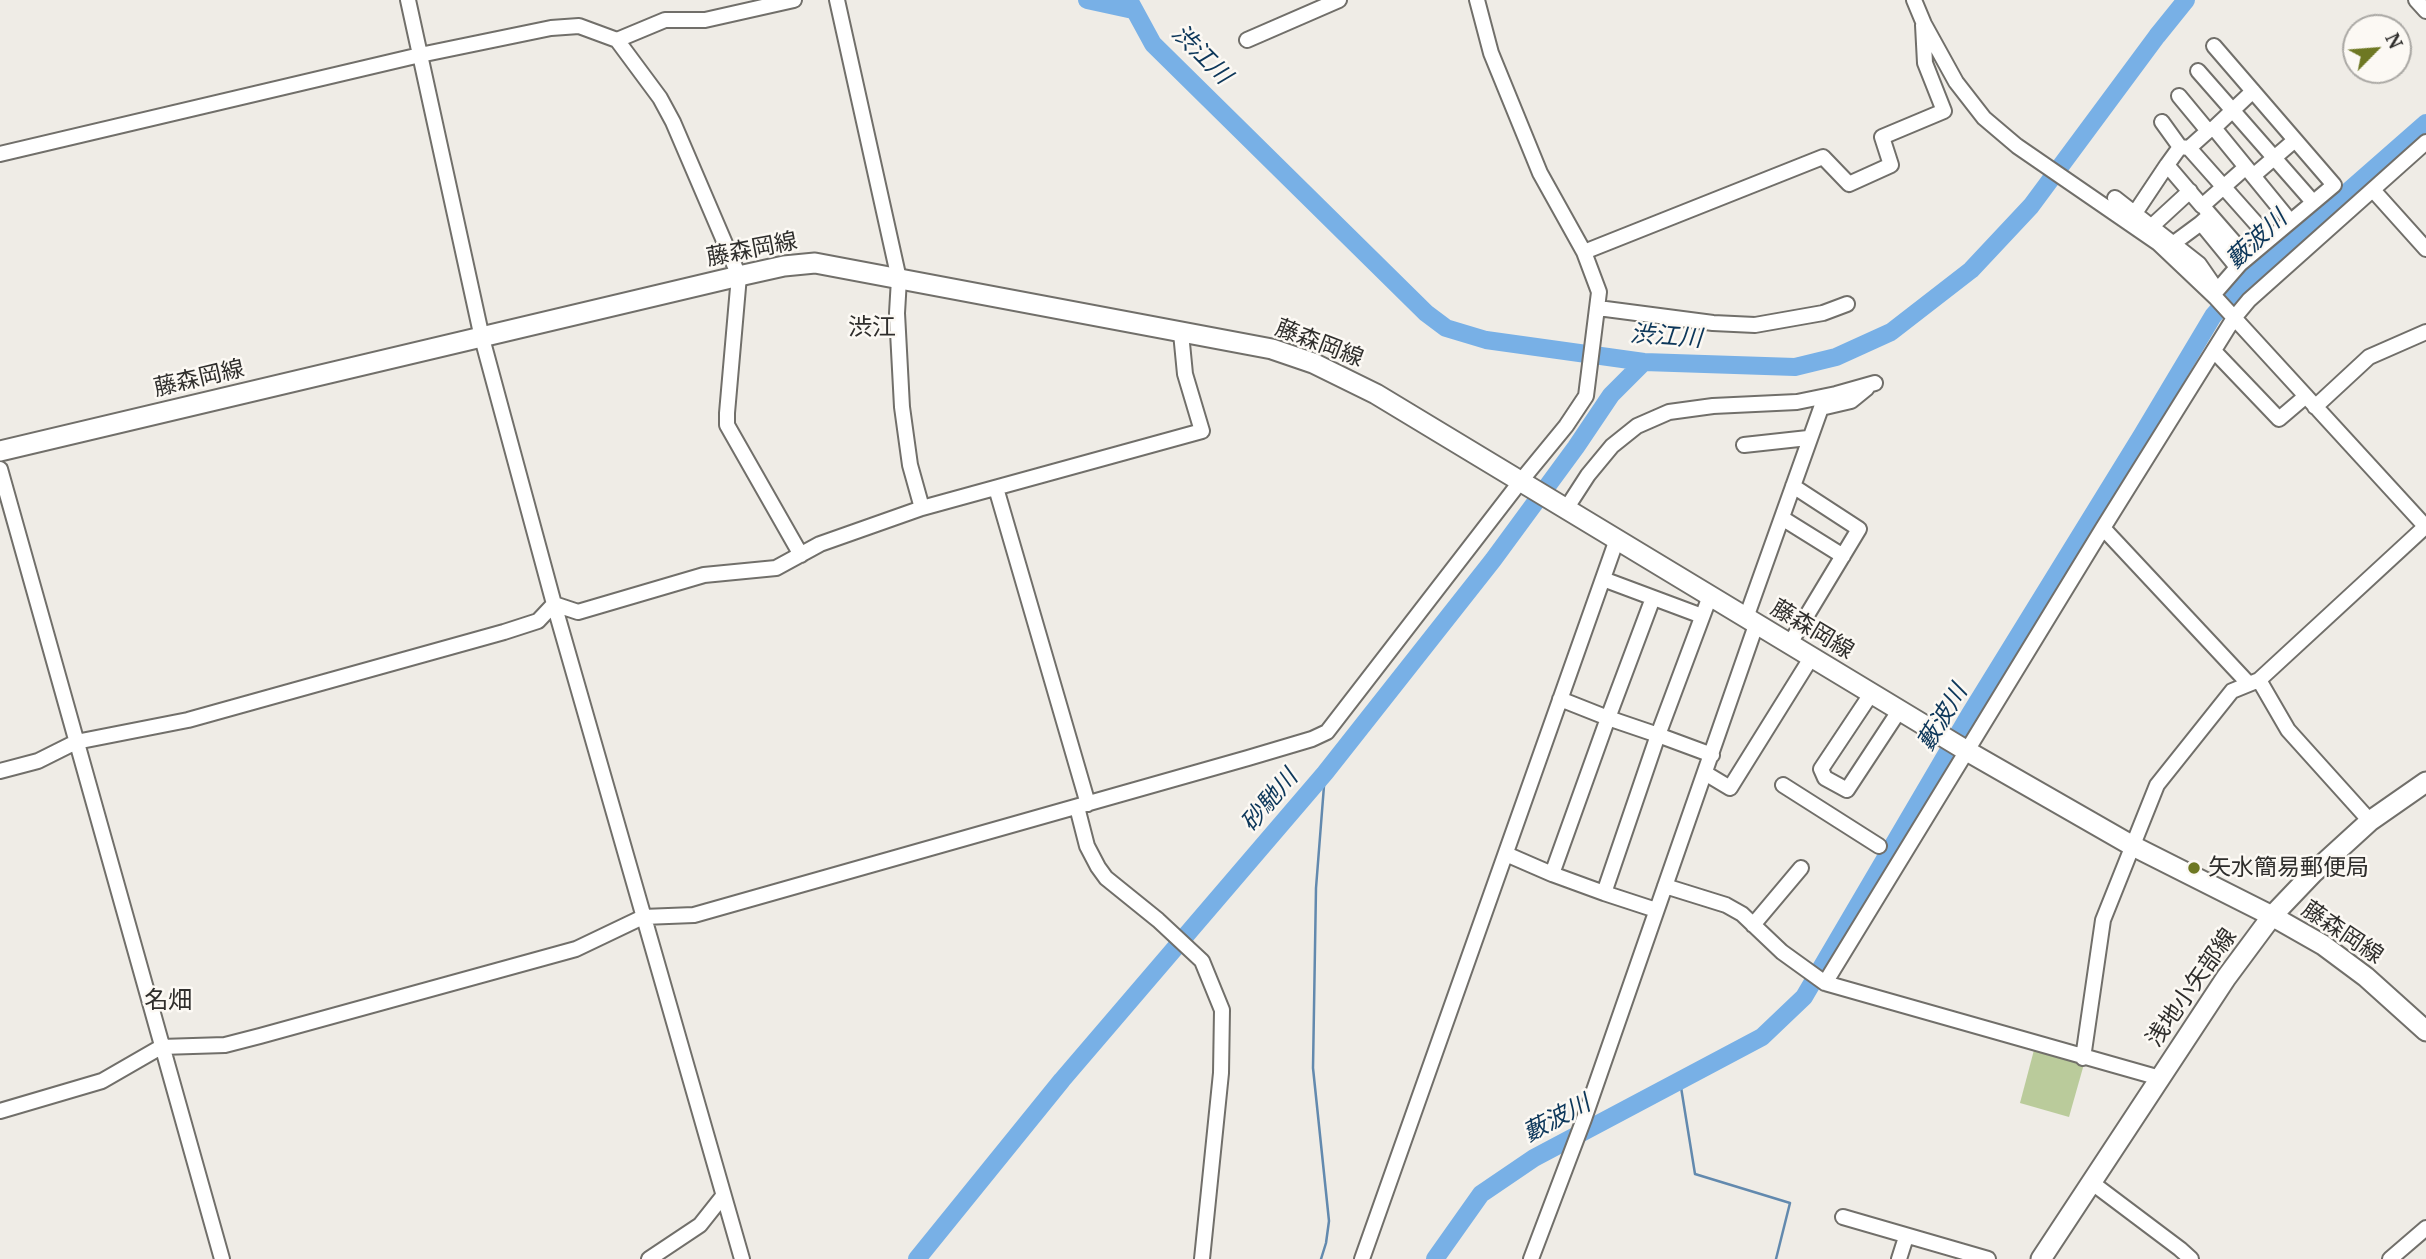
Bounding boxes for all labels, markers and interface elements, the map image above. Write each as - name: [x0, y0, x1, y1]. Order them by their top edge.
- north arrow: [2342, 14, 2412, 84]
- water label: 渋江川: [1165, 19, 1237, 91]
- text: N: [2380, 29, 2409, 53]
- water label: 藪波川: [2221, 205, 2293, 275]
- street label: 藤森岡線: [704, 228, 800, 272]
- district label: 渋江: [848, 314, 896, 342]
- street label: 藤森岡線: [1271, 315, 1367, 373]
- water label: 渋江川: [1629, 320, 1703, 354]
- street label: 藤森岡線: [151, 355, 247, 403]
- street label: 藤森岡線: [1765, 594, 1859, 666]
- water label: 藪波川: [1912, 680, 1974, 756]
- water label: 砂馳川: [1236, 764, 1304, 838]
- place label: 矢水簡易郵便局: [2208, 854, 2369, 882]
- marker: 矢水簡易郵便局: [2186, 860, 2202, 876]
- street label: 藤森岡線: [2296, 896, 2388, 970]
- street label: 浅地小矢部線: [2141, 924, 2243, 1052]
- district label: 名畑: [144, 987, 192, 1015]
- water label: 藪波川: [1518, 1089, 1596, 1149]

